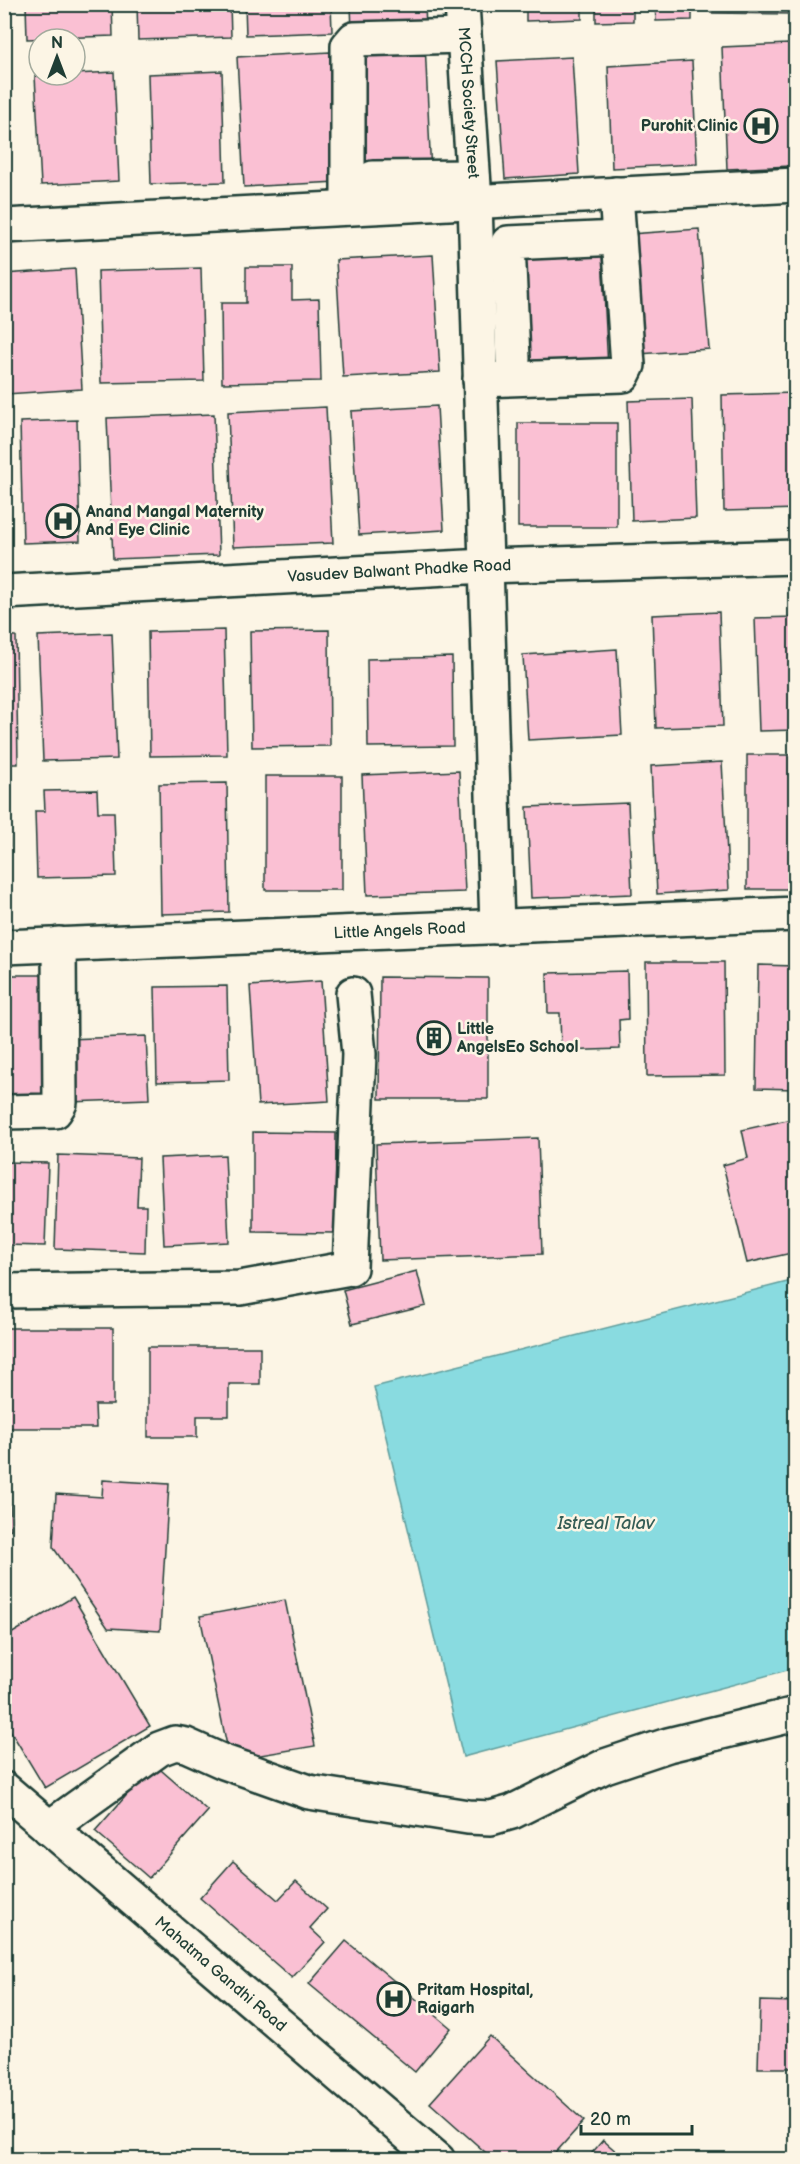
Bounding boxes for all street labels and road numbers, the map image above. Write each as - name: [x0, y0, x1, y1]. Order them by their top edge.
- street label: MCCH Society Street: [454, 26, 483, 179]
- street label: Vasudev Balwant Phadke Road: [287, 556, 512, 586]
- street label: Little Angels Road: [333, 918, 466, 943]
- street label: Mahatma Gandhi Road: [151, 1913, 290, 2036]

